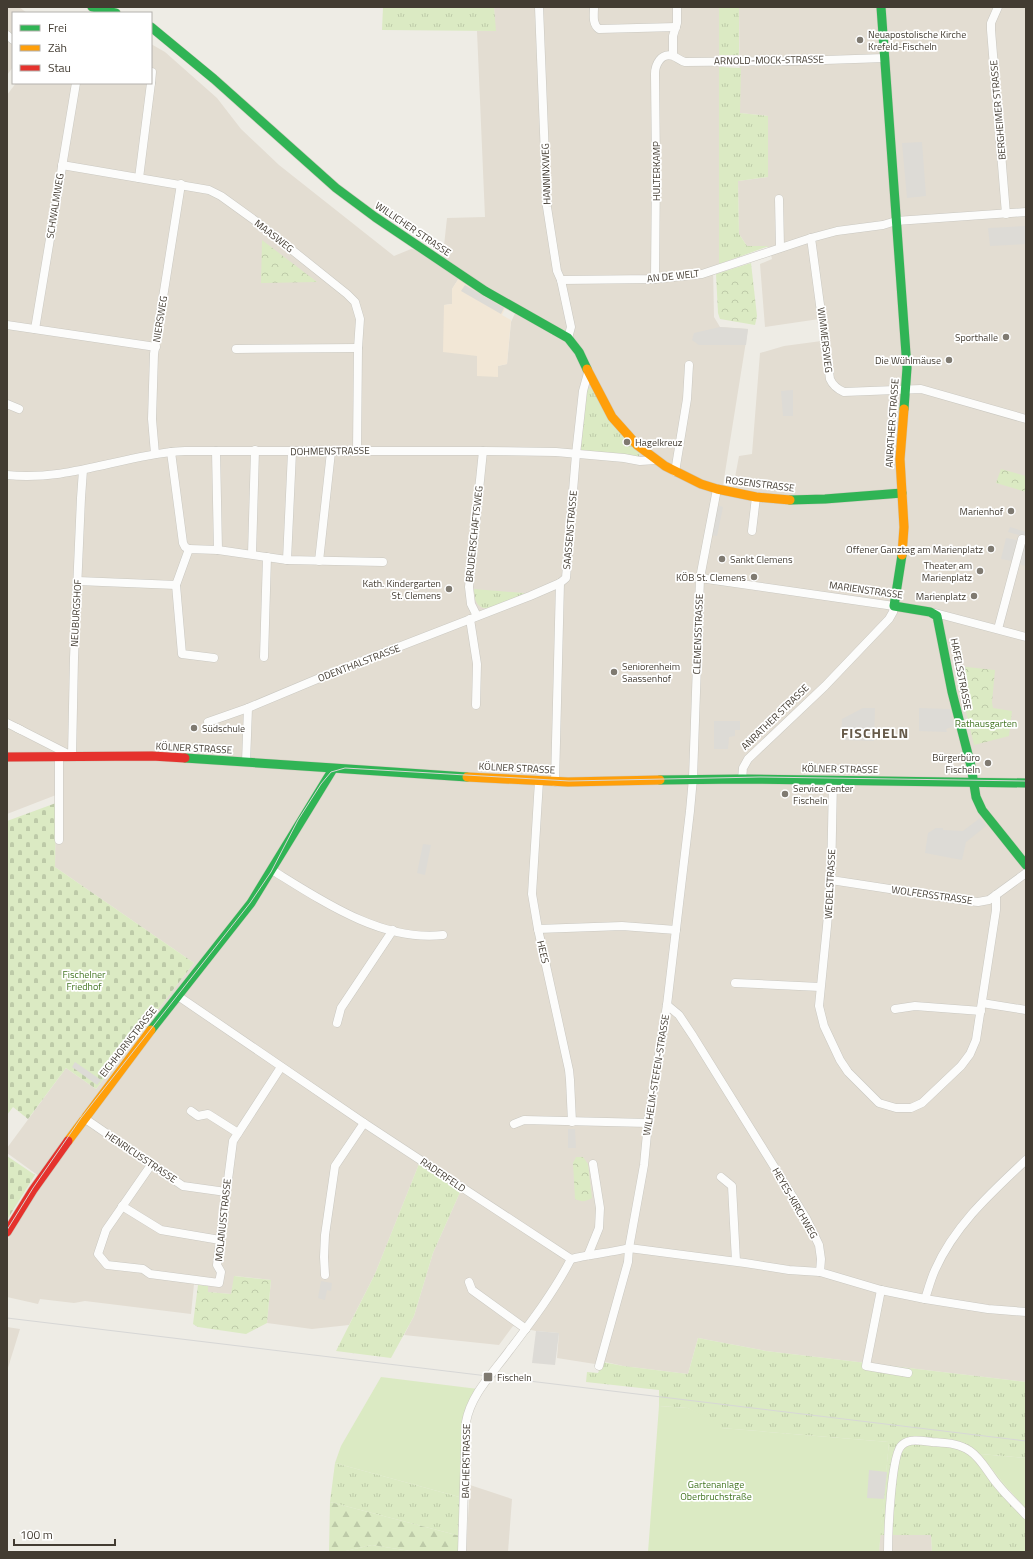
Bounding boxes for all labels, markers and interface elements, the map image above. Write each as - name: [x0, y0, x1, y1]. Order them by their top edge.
- legend: [12, 12, 152, 84]
- text: Frei: [48, 18, 67, 37]
- place label: Neuapostolische Kirche Krefeld-Fischeln: [868, 27, 966, 54]
- marker: Neuapostolische Kirche Krefeld-Fischeln: [855, 35, 865, 45]
- text: Zäh: [48, 38, 67, 57]
- street label: ARNOLD-MOCK-STRASSE: [714, 52, 825, 68]
- text: Stau: [48, 58, 71, 77]
- street label: BERGHEIMER STRASSE: [986, 59, 1010, 161]
- street label: HULTERKAMP: [649, 141, 664, 201]
- street label: HANNINXWEG: [537, 143, 555, 205]
- street label: SCHWALMWEG: [42, 172, 68, 240]
- street label: WILLICHER STRASSE: [372, 198, 454, 260]
- street label: MAASWEG: [251, 216, 297, 256]
- street label: AN DE WELT: [646, 266, 701, 286]
- street label: NIERSWEG: [149, 295, 171, 343]
- street label: WIMMERSWEG: [814, 306, 836, 374]
- place label: Sporthalle: [955, 330, 998, 345]
- marker: Sporthalle: [1001, 332, 1011, 342]
- place label: Die Wühlmäuse: [875, 353, 941, 368]
- marker: Die Wühlmäuse: [944, 355, 954, 365]
- street label: ANRATHER STRASSE: [881, 378, 903, 468]
- place label: Hagelkreuz: [635, 435, 683, 450]
- marker: Hagelkreuz: [622, 437, 632, 447]
- street label: DOHMENSTRASSE: [290, 443, 370, 459]
- street label: ROSENSTRASSE: [725, 472, 796, 496]
- street label: BRUDERSCHAFTSWEG: [461, 485, 487, 583]
- street label: SAASSENSTRASSE: [559, 489, 581, 570]
- place label: Marienhof: [960, 504, 1004, 519]
- marker: Marienhof: [1006, 506, 1016, 516]
- place label: Offener Ganztag am Marienplatz: [846, 542, 983, 557]
- marker: Offener Ganztag am Marienplatz: [986, 544, 996, 554]
- place label: Sankt Clemens: [730, 552, 793, 567]
- marker: Sankt Clemens: [717, 554, 727, 564]
- place label: Theater am Marienplatz: [922, 558, 972, 585]
- marker: Theater am Marienplatz: [975, 566, 985, 576]
- place label: KÖB St. Clemens: [676, 570, 746, 585]
- marker: KÖB St. Clemens: [749, 572, 759, 582]
- place label: Kath. Kindergarten St. Clemens: [363, 576, 441, 603]
- street label: MARIENSTRASSE: [828, 577, 904, 603]
- street label: NEUBURGSHOF: [67, 579, 85, 647]
- marker: Kath. Kindergarten St. Clemens: [444, 584, 454, 594]
- place label: Marienplatz: [916, 589, 966, 604]
- marker: Marienplatz: [969, 591, 979, 601]
- street label: CLEMENSSTRASSE: [689, 593, 707, 675]
- street label: HAFELSSTRASSE: [947, 637, 975, 712]
- street label: ODENTHALSTRASSE: [316, 640, 403, 686]
- place label: Seniorenheim Saassenhof: [622, 659, 680, 686]
- marker: Seniorenheim Saassenhof: [609, 667, 619, 677]
- street label: ANRATHER STRASSE: [738, 680, 813, 753]
- park label: Rathausgarten: [955, 716, 1017, 731]
- place label: Südschule: [202, 721, 245, 736]
- district label: FISCHELN: [841, 722, 909, 743]
- marker: Südschule: [189, 723, 199, 733]
- street label: KÖLNER STRASSE: [155, 739, 233, 758]
- place label: Bürgerbüro Fischeln: [932, 750, 980, 777]
- marker: Bürgerbüro Fischeln: [983, 758, 993, 768]
- street label: KÖLNER STRASSE: [478, 759, 556, 778]
- street label: KÖLNER STRASSE: [802, 761, 879, 777]
- place label: Service Center Fischeln: [793, 781, 854, 808]
- marker: Service Center Fischeln: [780, 789, 790, 799]
- street label: WEDELSTRASSE: [821, 848, 839, 919]
- street label: WOLFERSSTRASSE: [891, 882, 974, 908]
- street label: HEES: [533, 939, 553, 965]
- park label: Fischelner Friedhof: [62, 967, 106, 994]
- street label: EICHHORNSTRASSE: [96, 1003, 161, 1080]
- street label: WILHELM-STEFEN-STRASSE: [639, 1013, 673, 1137]
- street label: HENRICUSSTRASSE: [102, 1127, 180, 1187]
- street label: RADERFELD: [417, 1154, 469, 1196]
- street label: HEYES-KIRCHWEG: [769, 1165, 821, 1241]
- street label: MOLANUSSTRASSE: [211, 1177, 235, 1262]
- place label: Fischeln: [497, 1370, 532, 1385]
- marker: Fischeln: [482, 1371, 494, 1383]
- street label: BACHERSTRASSE: [458, 1423, 474, 1499]
- park label: Gartenanlage Oberbruchstraße: [680, 1477, 752, 1504]
- scale bar: [14, 1521, 115, 1547]
- text: 100 m: [20, 1525, 53, 1544]

